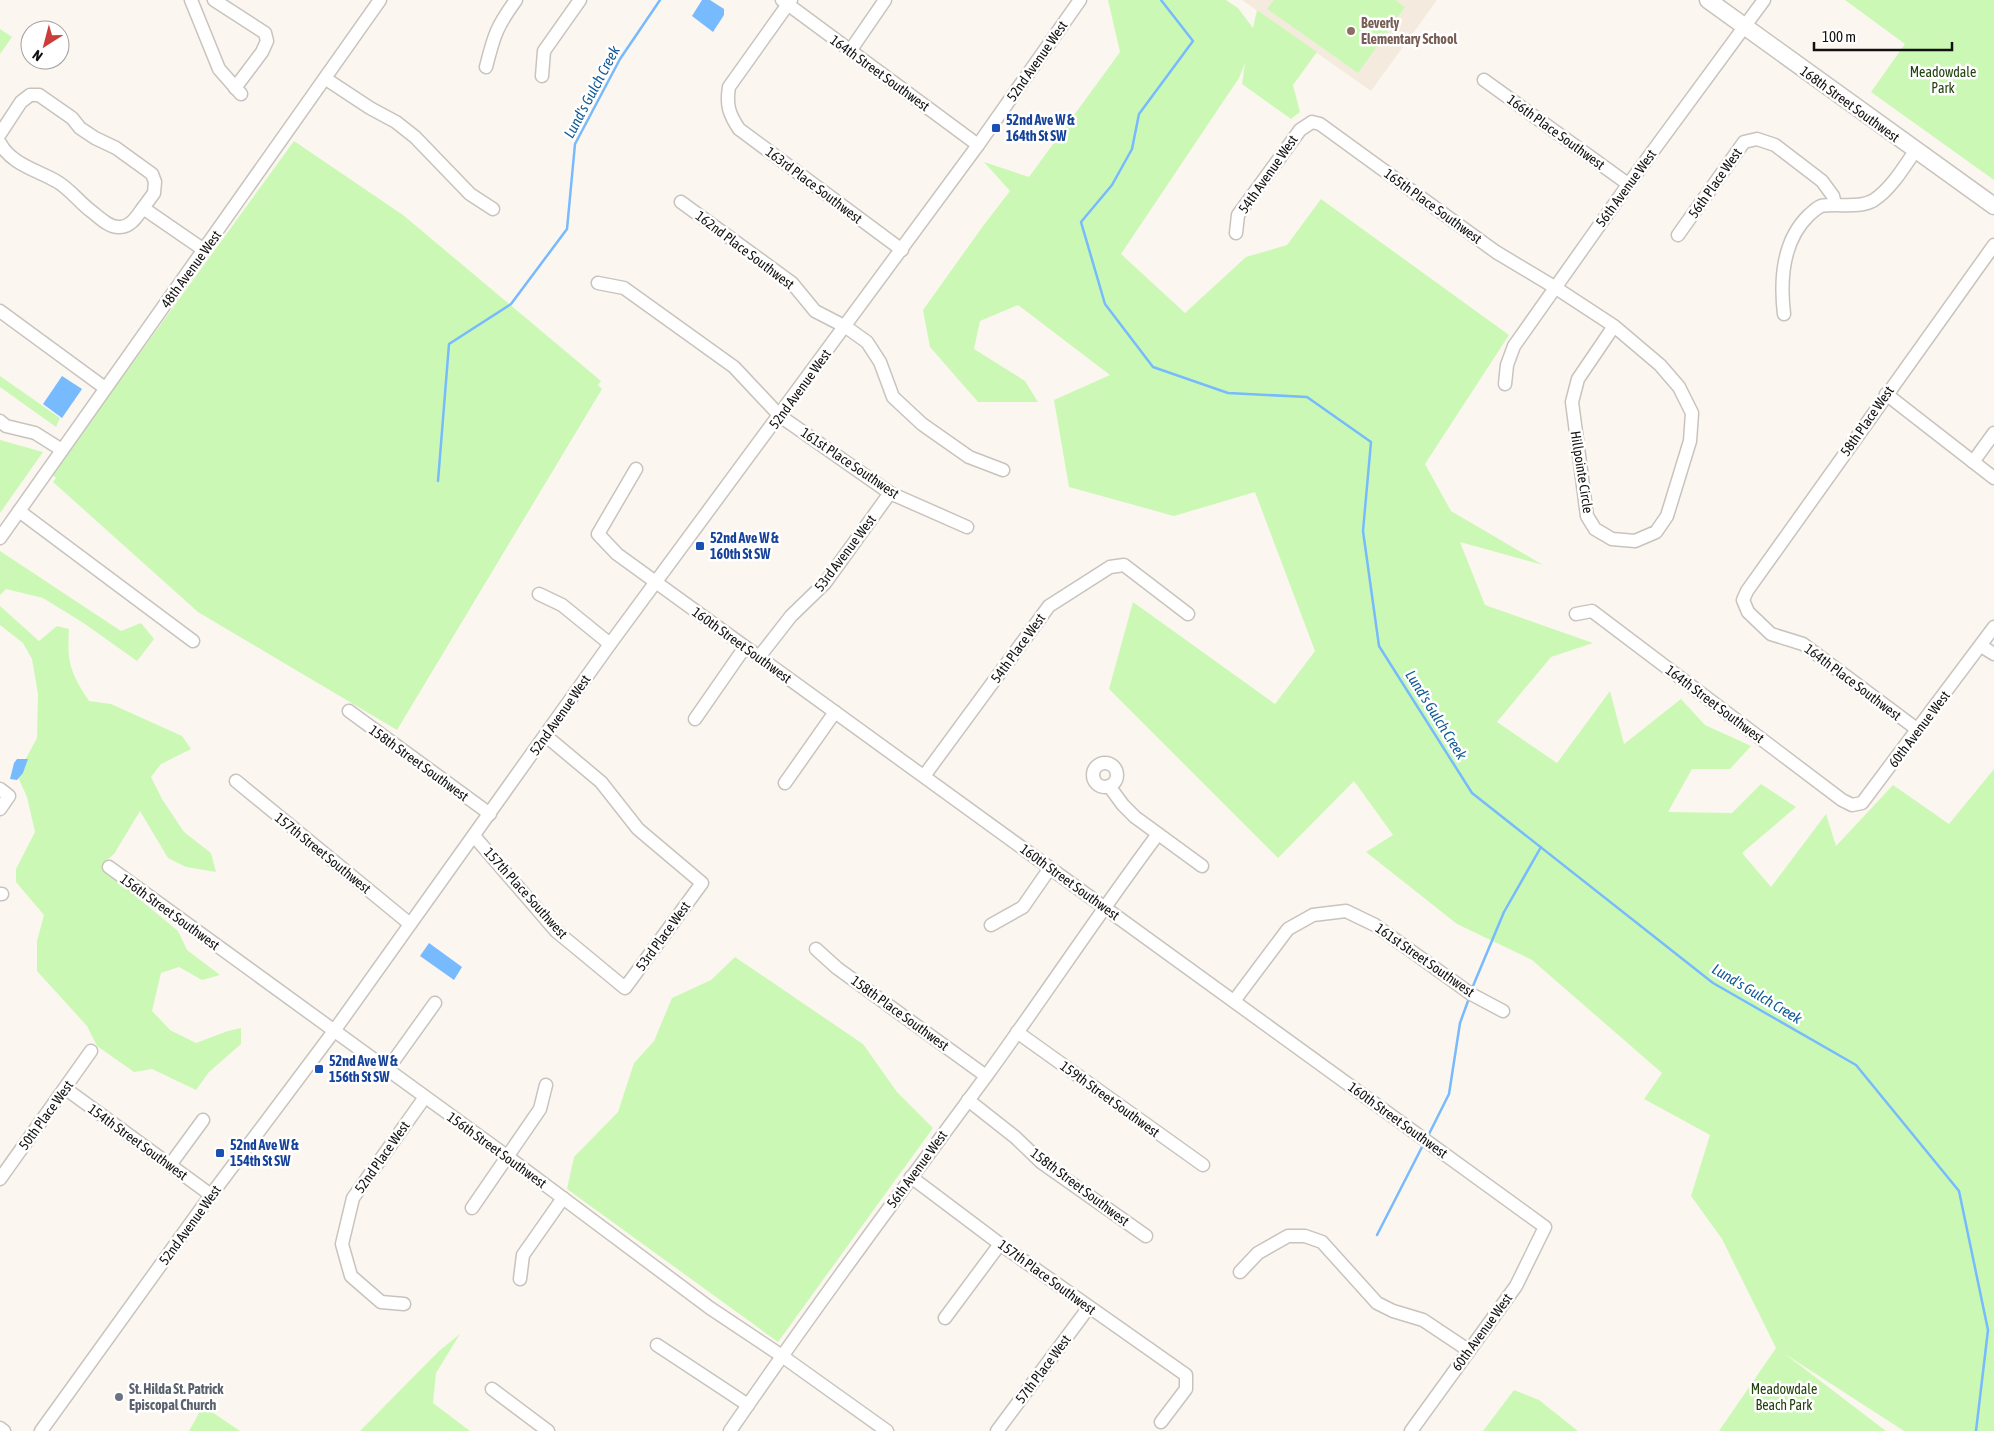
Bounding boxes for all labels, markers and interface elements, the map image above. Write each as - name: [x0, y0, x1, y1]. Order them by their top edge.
- place label: Beverly Elementary School: [1361, 15, 1457, 47]
- street label: 52nd Avenue West: [1003, 18, 1071, 104]
- north arrow: [20, 20, 70, 70]
- scale bar: [1814, 20, 1952, 52]
- marker: Beverly Elementary School: [1345, 25, 1357, 37]
- text: 100 m: [1822, 28, 1856, 45]
- street label: 164th Street Southwest: [827, 32, 933, 114]
- water label: Lund's Gulch Creek: [560, 43, 623, 141]
- text: N: [29, 47, 45, 64]
- street label: 168th Street Southwest: [1797, 63, 1903, 145]
- park label: Meadowdale Park: [1910, 64, 1976, 96]
- street label: 166th Place Southwest: [1504, 91, 1608, 173]
- place label: 52nd Ave W & 164th St SW: [1006, 112, 1075, 144]
- marker: 52nd Ave W & 164th St SW: [990, 122, 1002, 134]
- street label: 54th Avenue West: [1235, 132, 1301, 216]
- street label: 163rd Place Southwest: [763, 144, 865, 226]
- street label: 56th Place West: [1685, 145, 1745, 221]
- street label: 56th Avenue West: [1593, 146, 1659, 230]
- street label: 165th Place Southwest: [1381, 165, 1485, 247]
- street label: 162nd Place Southwest: [693, 208, 797, 292]
- street label: 48th Avenue West: [158, 227, 224, 311]
- street label: 52nd Avenue West: [766, 346, 834, 432]
- street label: 58th Place West: [1837, 383, 1897, 459]
- street label: 161st Place Southwest: [798, 424, 902, 502]
- street label: Hillpointe Circle: [1568, 430, 1596, 514]
- street label: 53rd Avenue West: [811, 512, 879, 594]
- place label: 52nd Ave W & 160th St SW: [710, 530, 779, 562]
- marker: 52nd Ave W & 160th St SW: [694, 540, 706, 552]
- street label: 160th Street Southwest: [689, 604, 795, 686]
- street label: 54th Place West: [988, 610, 1048, 686]
- street label: 164th Place Southwest: [1802, 641, 1904, 723]
- street label: 164th Street Southwest: [1663, 662, 1767, 746]
- water label: Lund's Gulch Creek: [1402, 667, 1471, 763]
- street label: 52nd Avenue West: [526, 672, 594, 758]
- street label: 60th Avenue West: [1885, 688, 1953, 770]
- street label: 158th Street Southwest: [366, 722, 472, 804]
- street label: 157th Street Southwest: [272, 809, 374, 897]
- street label: 160th Street Southwest: [1017, 841, 1123, 923]
- street label: 157th Place Southwest: [481, 844, 571, 942]
- street label: 156th Street Southwest: [117, 871, 223, 953]
- street label: 53rd Place West: [633, 898, 693, 974]
- street label: 161st Street Southwest: [1373, 920, 1477, 1000]
- water label: Lund's Gulch Creek: [1709, 960, 1806, 1027]
- street label: 158th Place Southwest: [848, 972, 952, 1054]
- place label: 52nd Ave W & 156th St SW: [329, 1053, 398, 1085]
- street label: 159th Street Southwest: [1057, 1058, 1163, 1140]
- marker: 52nd Ave W & 156th St SW: [313, 1063, 325, 1075]
- street label: 50th Place West: [16, 1077, 76, 1153]
- street label: 160th Street Southwest: [1345, 1079, 1451, 1161]
- street label: 154th Street Southwest: [85, 1101, 191, 1183]
- street label: 156th Street Southwest: [444, 1109, 550, 1191]
- street label: 52nd Place West: [351, 1118, 413, 1196]
- street label: 56th Avenue West: [884, 1127, 950, 1211]
- place label: 52nd Ave W & 154th St SW: [230, 1137, 299, 1169]
- street label: 158th Street Southwest: [1028, 1145, 1132, 1229]
- marker: 52nd Ave W & 154th St SW: [214, 1147, 226, 1159]
- street label: 52nd Avenue West: [156, 1182, 224, 1268]
- street label: 157th Place Southwest: [995, 1236, 1099, 1318]
- street label: 60th Avenue West: [1449, 1290, 1515, 1374]
- street label: 57th Place West: [1012, 1332, 1074, 1406]
- place label: St. Hilda St. Patrick Episcopal Church: [129, 1381, 224, 1413]
- park label: Meadowdale Beach Park: [1751, 1381, 1817, 1413]
- marker: St. Hilda St. Patrick Episcopal Church: [113, 1391, 125, 1403]

